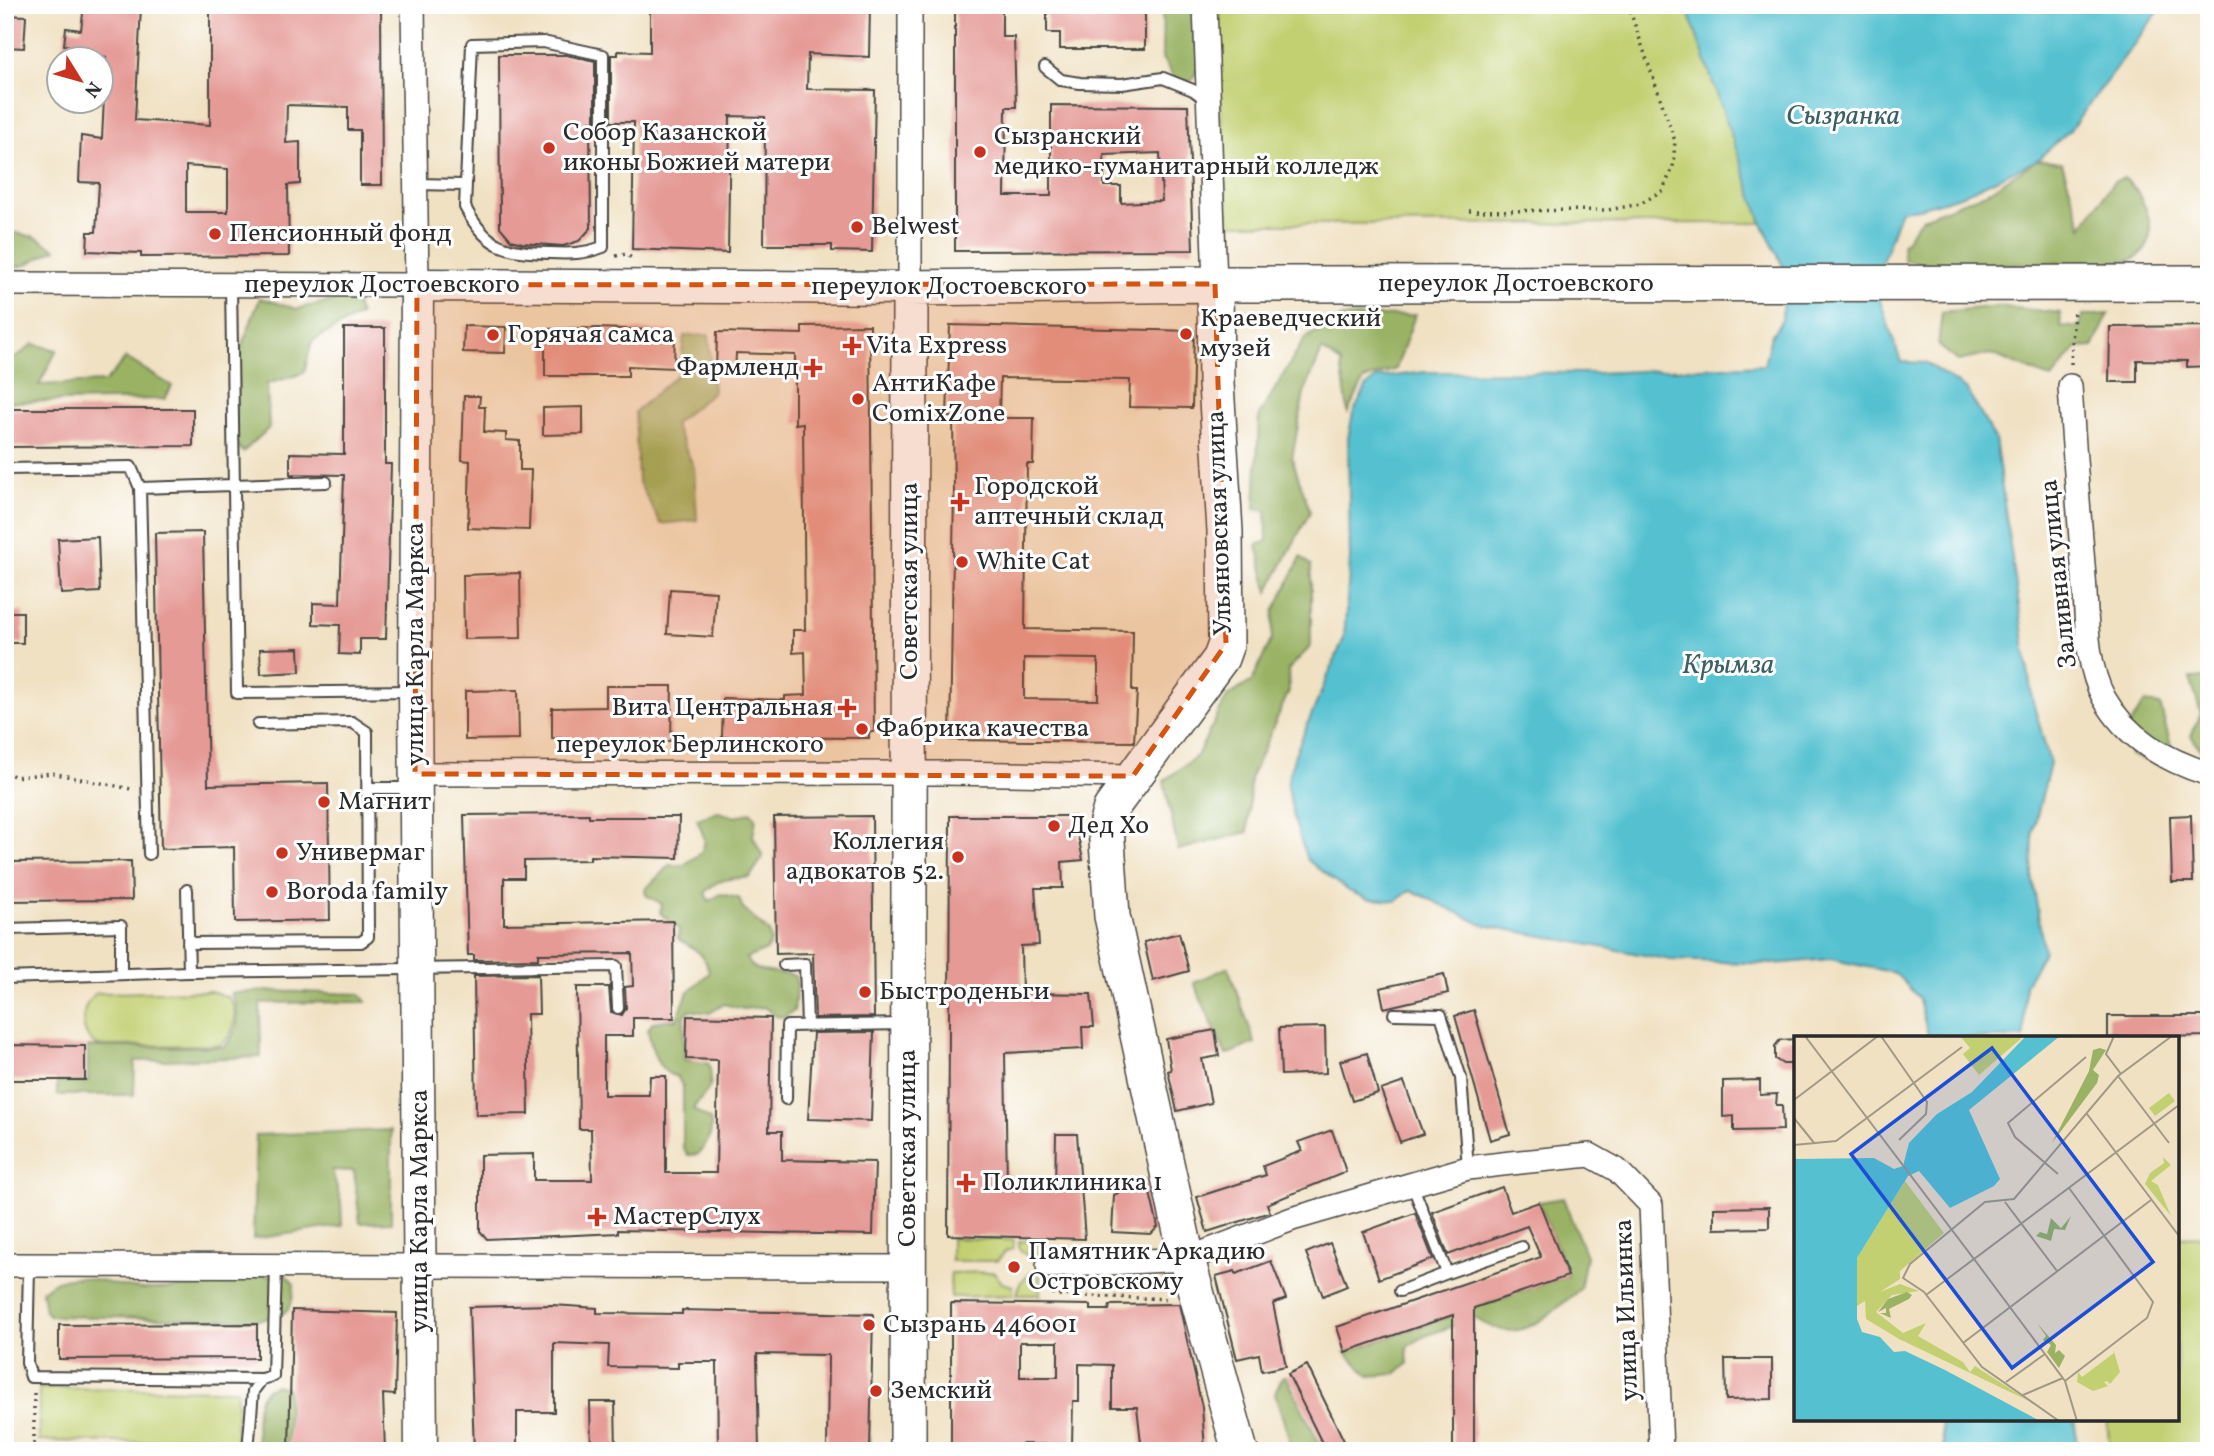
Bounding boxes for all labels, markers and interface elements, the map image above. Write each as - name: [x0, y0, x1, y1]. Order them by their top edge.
- north arrow: [46, 46, 116, 116]
- text: N: [77, 76, 107, 103]
- water label: Сызранка: [1786, 97, 1900, 136]
- place label: Собор Казанской иконы Божией матери: [563, 115, 830, 181]
- place label: Сызранский медико-гуманитарный колледж: [994, 119, 1379, 185]
- marker: Собор Казанской иконы Божией матери: [541, 140, 557, 156]
- marker: Сызранский медико-гуманитарный колледж: [972, 144, 988, 160]
- place label: Belwest: [871, 209, 960, 245]
- place label: Пенсионный фонд: [229, 216, 452, 252]
- marker: Belwest: [849, 219, 865, 235]
- marker: Пенсионный фонд: [207, 226, 223, 242]
- street label: переулок Достоевского: [1378, 266, 1654, 302]
- street label: переулок Достоевского: [244, 267, 520, 303]
- street label: переулок Достоевского: [811, 269, 1087, 305]
- place label: Краеведческий музей: [1200, 301, 1381, 367]
- place label: Горячая самса: [507, 317, 674, 353]
- marker: Краеведческий музей: [1178, 326, 1194, 342]
- marker: Горячая самса: [485, 327, 501, 343]
- place label: Vita Express: [866, 328, 1007, 364]
- marker: Vita Express: [844, 338, 860, 354]
- place label: Фармленд: [677, 350, 799, 386]
- marker: Фармленд: [805, 360, 821, 376]
- place label: АнтиКафе ComixZone: [872, 366, 1005, 432]
- marker: АнтиКафе ComixZone: [850, 391, 866, 407]
- street label: Ульяновская улица: [1198, 410, 1242, 636]
- place label: Городской аптечный склад: [974, 469, 1164, 535]
- street label: Заливная улица: [2031, 478, 2087, 670]
- street label: Советская улица: [892, 482, 928, 680]
- marker: Городской аптечный склад: [952, 494, 968, 510]
- street label: улица Карла Маркса: [398, 522, 434, 766]
- place label: White Cat: [976, 544, 1090, 580]
- marker: White Cat: [954, 554, 970, 570]
- water label: Крымза: [1682, 646, 1774, 685]
- place label: Вита Центральная: [611, 690, 833, 726]
- marker: Вита Центральная: [839, 700, 855, 716]
- place label: Фабрика качества: [876, 711, 1089, 747]
- marker: Фабрика качества: [854, 721, 870, 737]
- street label: переулок Берлинского: [556, 727, 824, 763]
- place label: Магнит: [338, 784, 431, 820]
- marker: Магнит: [316, 794, 332, 810]
- place label: Дед Хо: [1068, 808, 1149, 844]
- marker: Дед Хо: [1046, 818, 1062, 834]
- place label: Коллегия адвокатов 52.: [786, 824, 944, 890]
- place label: Универмаг: [296, 835, 425, 871]
- marker: Универмаг: [274, 845, 290, 861]
- marker: Коллегия адвокатов 52.: [950, 849, 966, 865]
- place label: Boroda family: [286, 874, 448, 910]
- marker: Boroda family: [264, 884, 280, 900]
- place label: Быстроденьги: [879, 974, 1050, 1010]
- marker: Быстроденьги: [857, 984, 873, 1000]
- inset map: [1794, 1036, 2179, 1421]
- street label: Советская улица: [890, 1049, 926, 1247]
- street label: улица Карла Маркса: [402, 1089, 438, 1333]
- place label: Поликлиника 1: [982, 1165, 1163, 1201]
- marker: Поликлиника 1: [956, 1173, 976, 1193]
- place label: МастерСлух: [613, 1199, 761, 1235]
- marker: МастерСлух: [587, 1207, 607, 1227]
- street label: улица Ильинка: [1606, 1218, 1648, 1402]
- place label: Памятник Аркадию Островскому: [1028, 1234, 1265, 1300]
- marker: Памятник Аркадию Островскому: [1006, 1259, 1022, 1275]
- place label: Сызрань 446001: [883, 1307, 1077, 1343]
- marker: Сызрань 446001: [861, 1317, 877, 1333]
- place label: Земский: [890, 1373, 992, 1409]
- marker: Земский: [868, 1383, 884, 1399]

